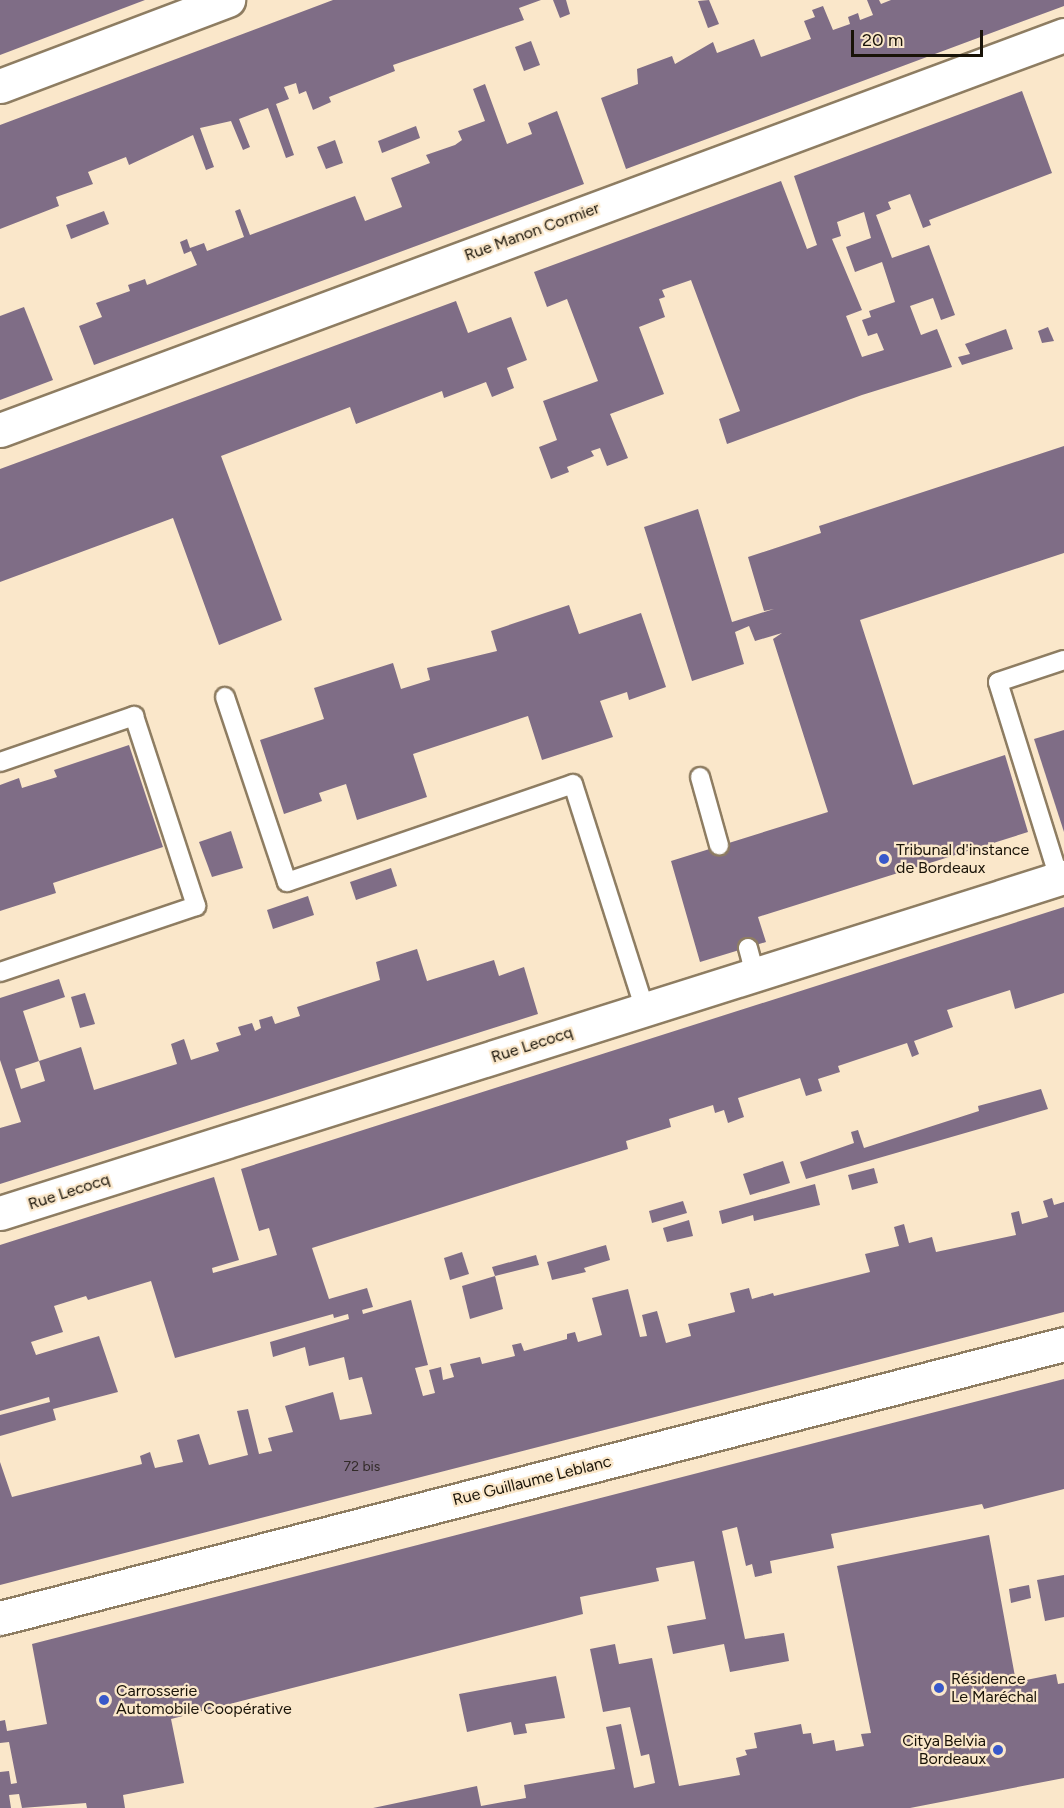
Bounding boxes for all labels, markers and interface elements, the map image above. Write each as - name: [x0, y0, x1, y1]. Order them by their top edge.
- scale bar: [854, 18, 986, 56]
- text: 20 m: [862, 29, 903, 51]
- street label: Rue Manon Cormier: [462, 199, 602, 265]
- place label: Tribunal d'instance de Bordeaux: [896, 840, 1029, 878]
- marker: Tribunal d'instance de Bordeaux: [877, 852, 891, 866]
- street label: Rue Lecocq: [489, 1023, 575, 1067]
- street label: Rue Lecocq: [26, 1170, 112, 1214]
- street label: Rue Guillaume Leblanc: [451, 1452, 613, 1510]
- house number: 72 bis: [344, 1459, 380, 1475]
- place label: Résidence Le Maréchal: [951, 1669, 1037, 1707]
- place label: Carrosserie Automobile Coopérative: [116, 1681, 292, 1719]
- marker: Résidence Le Maréchal: [932, 1681, 946, 1695]
- marker: Carrosserie Automobile Coopérative: [97, 1693, 111, 1707]
- place label: Citya Belvia Bordeaux: [902, 1731, 986, 1769]
- marker: Citya Belvia Bordeaux: [991, 1743, 1005, 1757]

